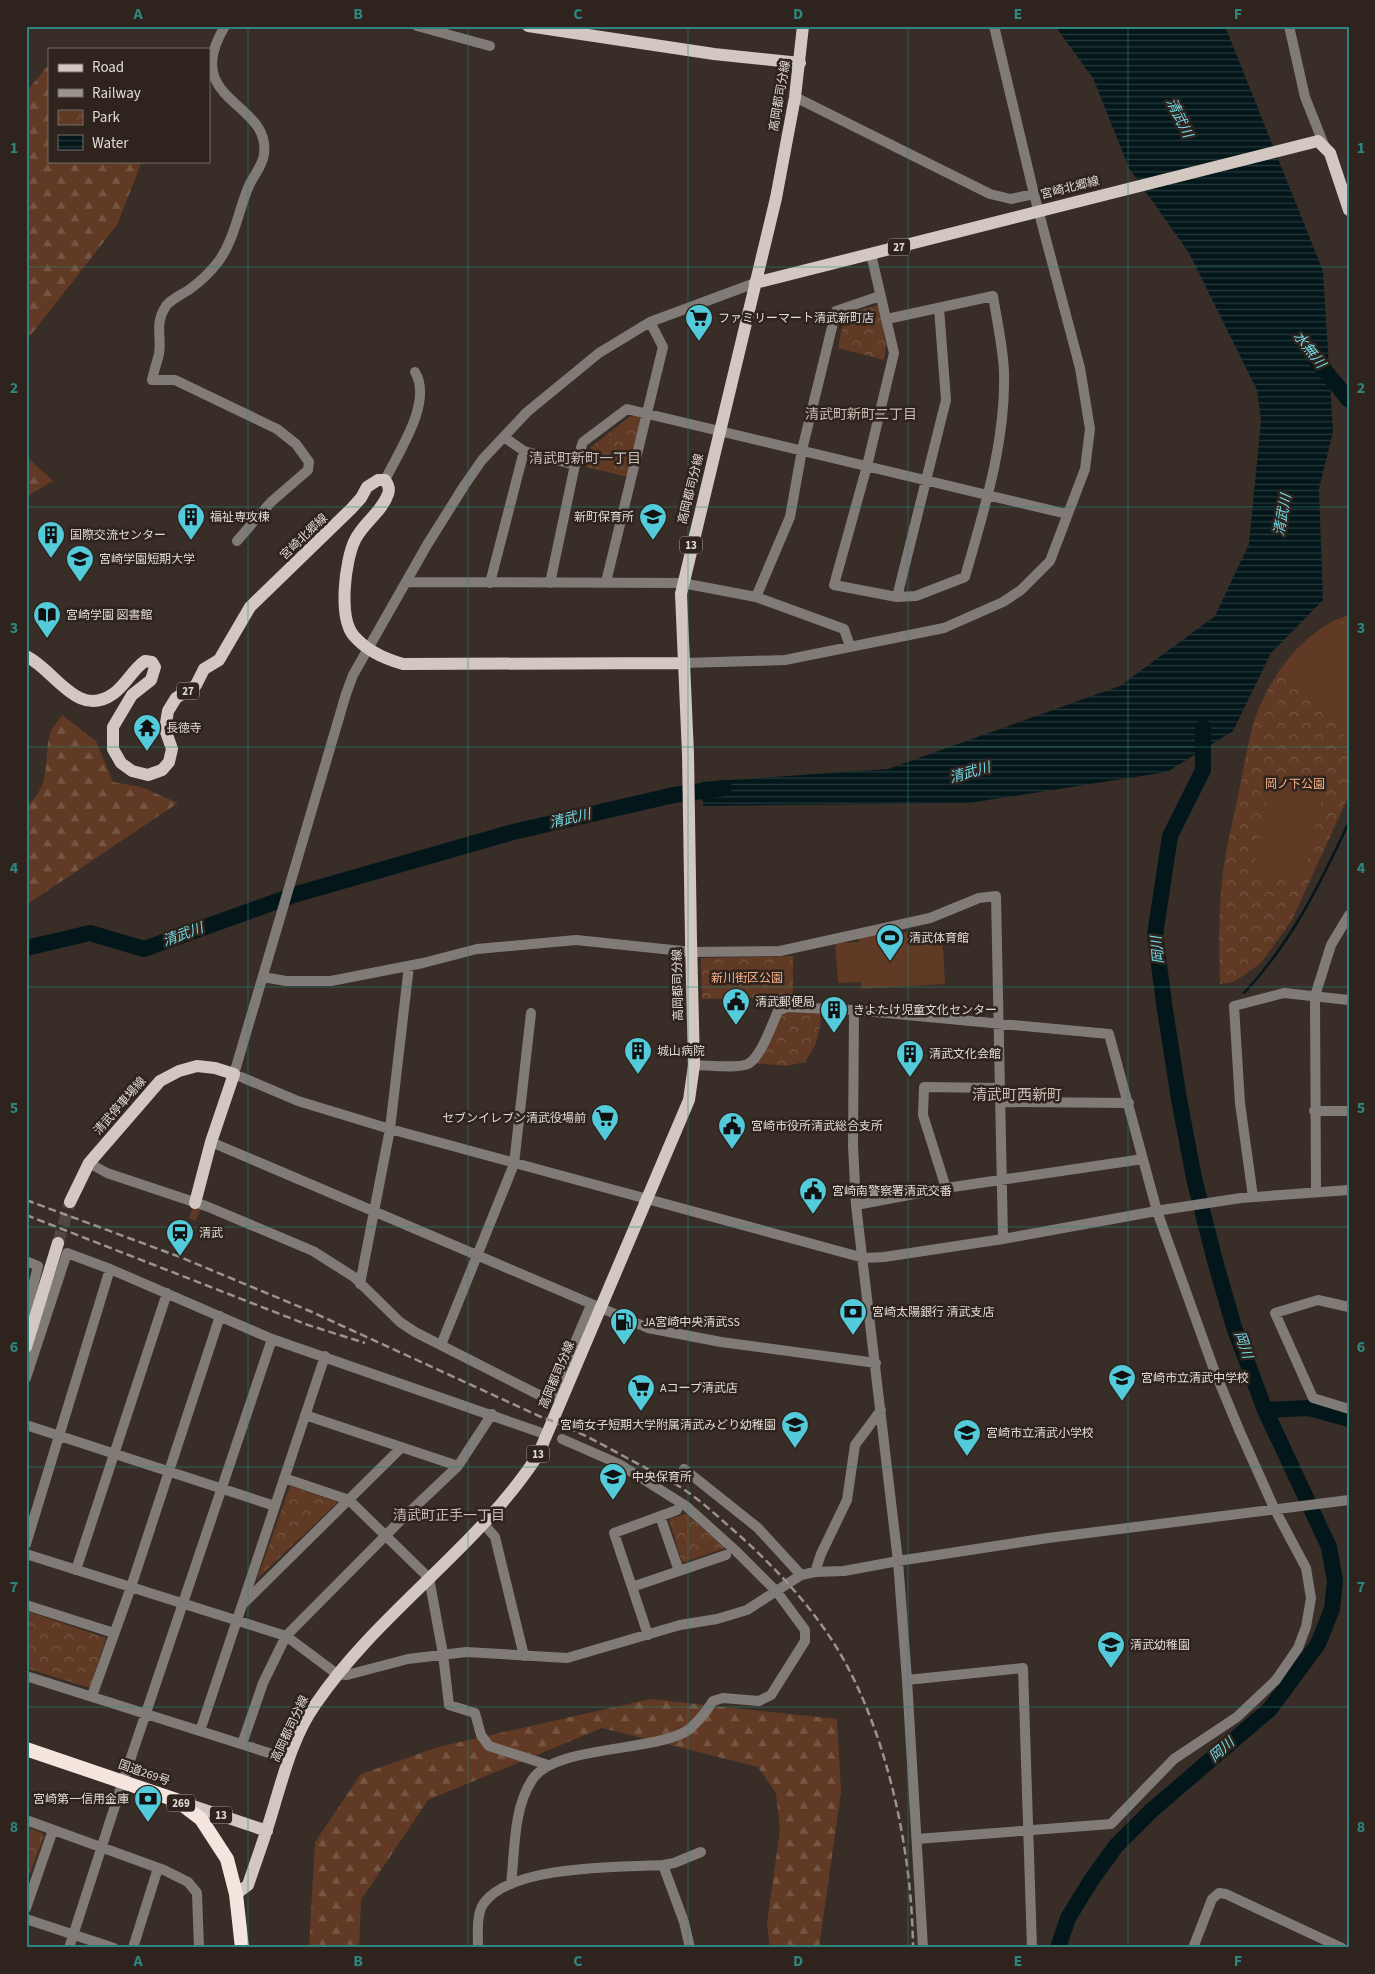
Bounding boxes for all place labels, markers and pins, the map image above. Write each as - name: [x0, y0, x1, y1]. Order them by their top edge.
- supermarket icon: ファミリーマート清武新町店: [684, 303, 714, 342]
- place label: ファミリーマート清武新町店: [718, 310, 874, 327]
- building icon: 福祉専攻棟: [176, 502, 206, 541]
- school or university icon: 新町保育所: [638, 502, 668, 541]
- place label: 福祉専攻棟: [210, 509, 270, 526]
- place label: 新町保育所: [574, 509, 634, 526]
- building icon: 国際交流センター: [36, 520, 66, 559]
- place label: 国際交流センター: [70, 527, 166, 544]
- school or university icon: 宮崎学園短期大学: [65, 544, 95, 583]
- place label: 宮崎学園短期大学: [99, 551, 195, 568]
- library icon: 宮崎学園 図書館: [32, 600, 62, 639]
- place label: 宮崎学園 図書館: [66, 607, 152, 624]
- temple icon: 長徳寺: [132, 713, 162, 752]
- place label: 長徳寺: [166, 720, 202, 737]
- sports icon: 清武体育館: [875, 923, 905, 962]
- place label: 清武体育館: [909, 930, 969, 947]
- public building icon: 清武郵便局: [721, 987, 751, 1026]
- place label: 清武郵便局: [755, 994, 815, 1011]
- building icon: きよたけ児童文化センター: [819, 995, 849, 1034]
- place label: きよたけ児童文化センター: [853, 1002, 997, 1019]
- building icon: 城山病院: [623, 1036, 653, 1075]
- building icon: 清武文化会館: [895, 1039, 925, 1078]
- place label: 城山病院: [657, 1043, 705, 1060]
- place label: 清武文化会館: [929, 1046, 1001, 1063]
- supermarket icon: セブンイレブン清武役場前: [590, 1103, 620, 1142]
- place label: セブンイレブン清武役場前: [442, 1110, 586, 1127]
- public building icon: 宮崎市役所清武総合支所: [717, 1111, 747, 1150]
- place label: 宮崎市役所清武総合支所: [751, 1118, 883, 1135]
- public building icon: 宮崎南警察署清武交番: [798, 1176, 828, 1215]
- place label: 宮崎南警察署清武交番: [832, 1183, 952, 1200]
- station icon: 清武: [165, 1218, 195, 1257]
- place label: 清武: [199, 1225, 223, 1242]
- bank icon: 宮崎太陽銀行 清武支店: [838, 1297, 868, 1336]
- place label: 宮崎太陽銀行 清武支店: [872, 1304, 994, 1321]
- fuel station icon: JA宮崎中央清武SS: [609, 1307, 639, 1346]
- place label: JA宮崎中央清武SS: [643, 1314, 740, 1331]
- school or university icon: 宮崎市立清武中学校: [1107, 1363, 1137, 1402]
- place label: 宮崎市立清武中学校: [1141, 1370, 1249, 1387]
- supermarket icon: Aコープ清武店: [626, 1373, 656, 1412]
- place label: Aコープ清武店: [660, 1380, 738, 1397]
- school or university icon: 宮崎女子短期大学附属清武みどり幼稚園: [780, 1410, 810, 1449]
- place label: 宮崎女子短期大学附属清武みどり幼稚園: [560, 1417, 776, 1434]
- school or university icon: 宮崎市立清武小学校: [952, 1418, 982, 1457]
- place label: 宮崎市立清武小学校: [986, 1425, 1094, 1442]
- school or university icon: 中央保育所: [598, 1462, 628, 1501]
- place label: 中央保育所: [632, 1469, 692, 1486]
- school or university icon: 清武幼稚園: [1096, 1630, 1126, 1669]
- place label: 清武幼稚園: [1130, 1637, 1190, 1654]
- bank icon: 宮崎第一信用金庫: [133, 1784, 163, 1823]
- place label: 宮崎第一信用金庫: [33, 1791, 129, 1808]

